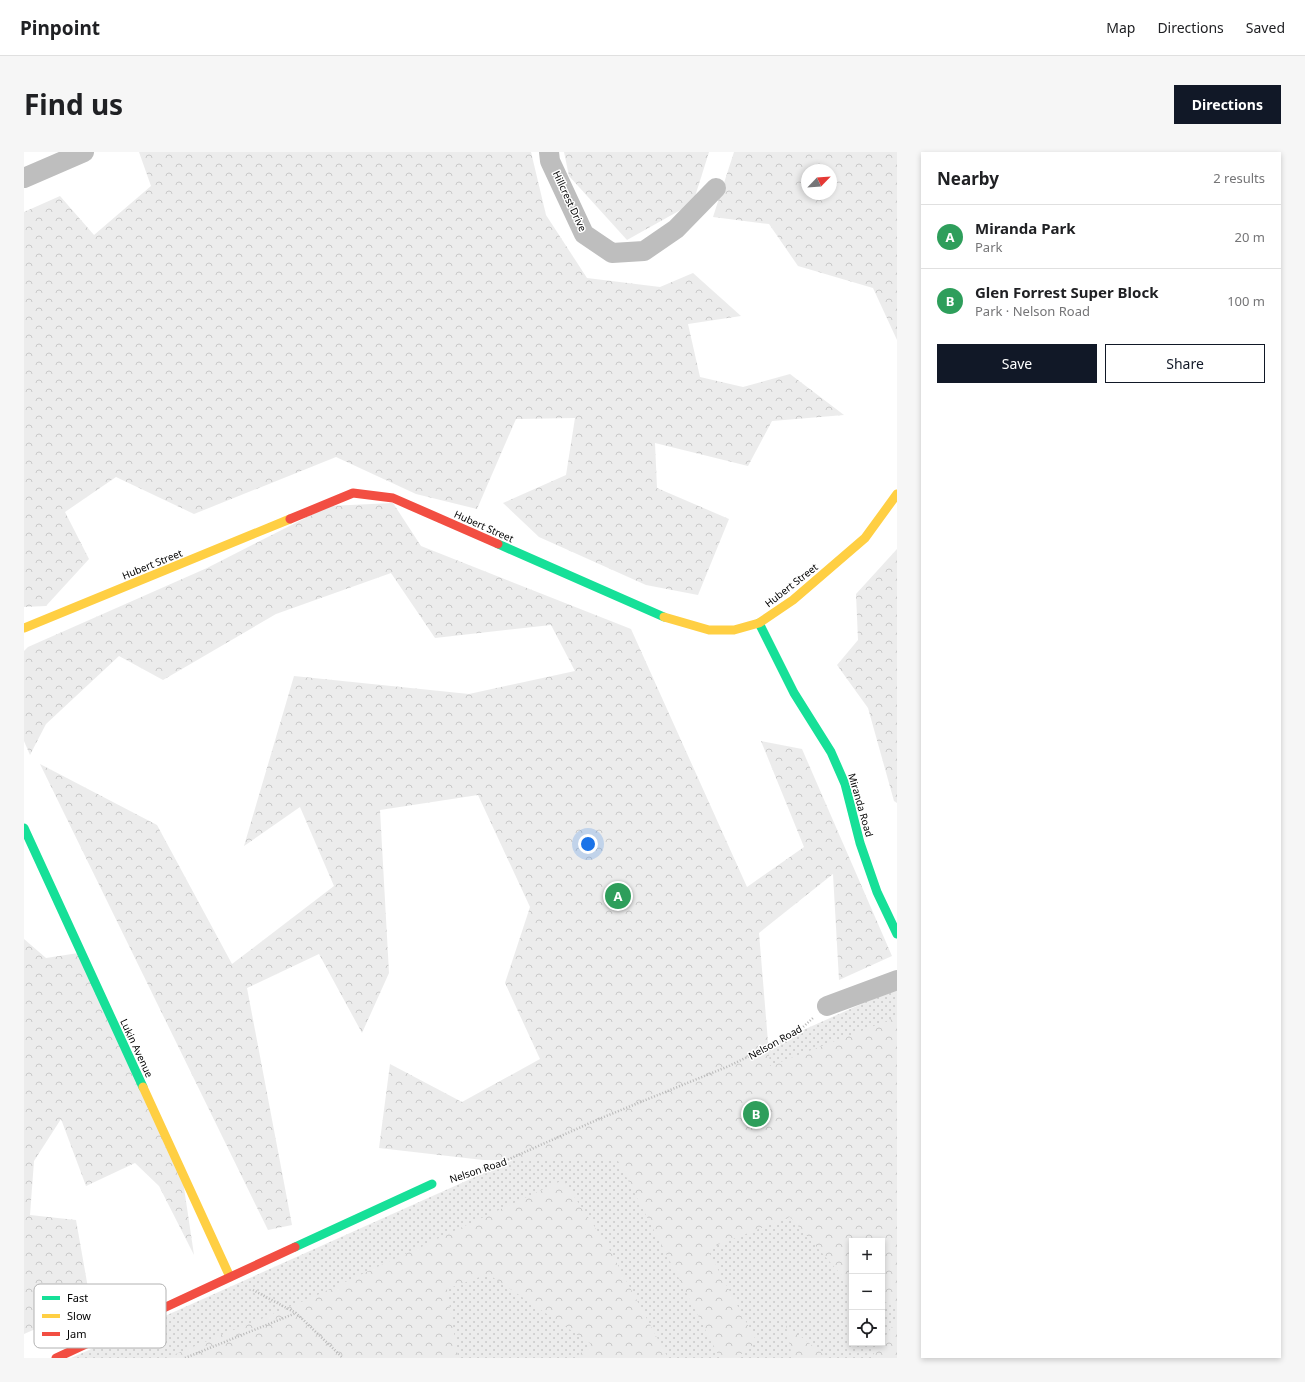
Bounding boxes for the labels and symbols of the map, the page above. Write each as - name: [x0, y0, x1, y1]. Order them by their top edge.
- north arrow: [801, 164, 837, 200]
- street label: Hillcrest Drive: [550, 168, 590, 234]
- street label: Hubert Street: [452, 507, 516, 545]
- street label: Hubert Street: [120, 545, 184, 582]
- street label: Hubert Street: [762, 560, 821, 610]
- street label: Miranda Road: [845, 771, 877, 839]
- your location: [578, 834, 598, 854]
- pin: A: [605, 881, 631, 911]
- street label: Lukin Avenue: [117, 1016, 157, 1080]
- street label: Nelson Road: [746, 1021, 804, 1063]
- pin: B: [743, 1099, 769, 1129]
- street label: Nelson Road: [448, 1154, 508, 1186]
- legend: [34, 1284, 166, 1348]
- text: Fast: [67, 1290, 88, 1305]
- text: Slow: [67, 1308, 91, 1323]
- text: Jam: [66, 1326, 86, 1341]

